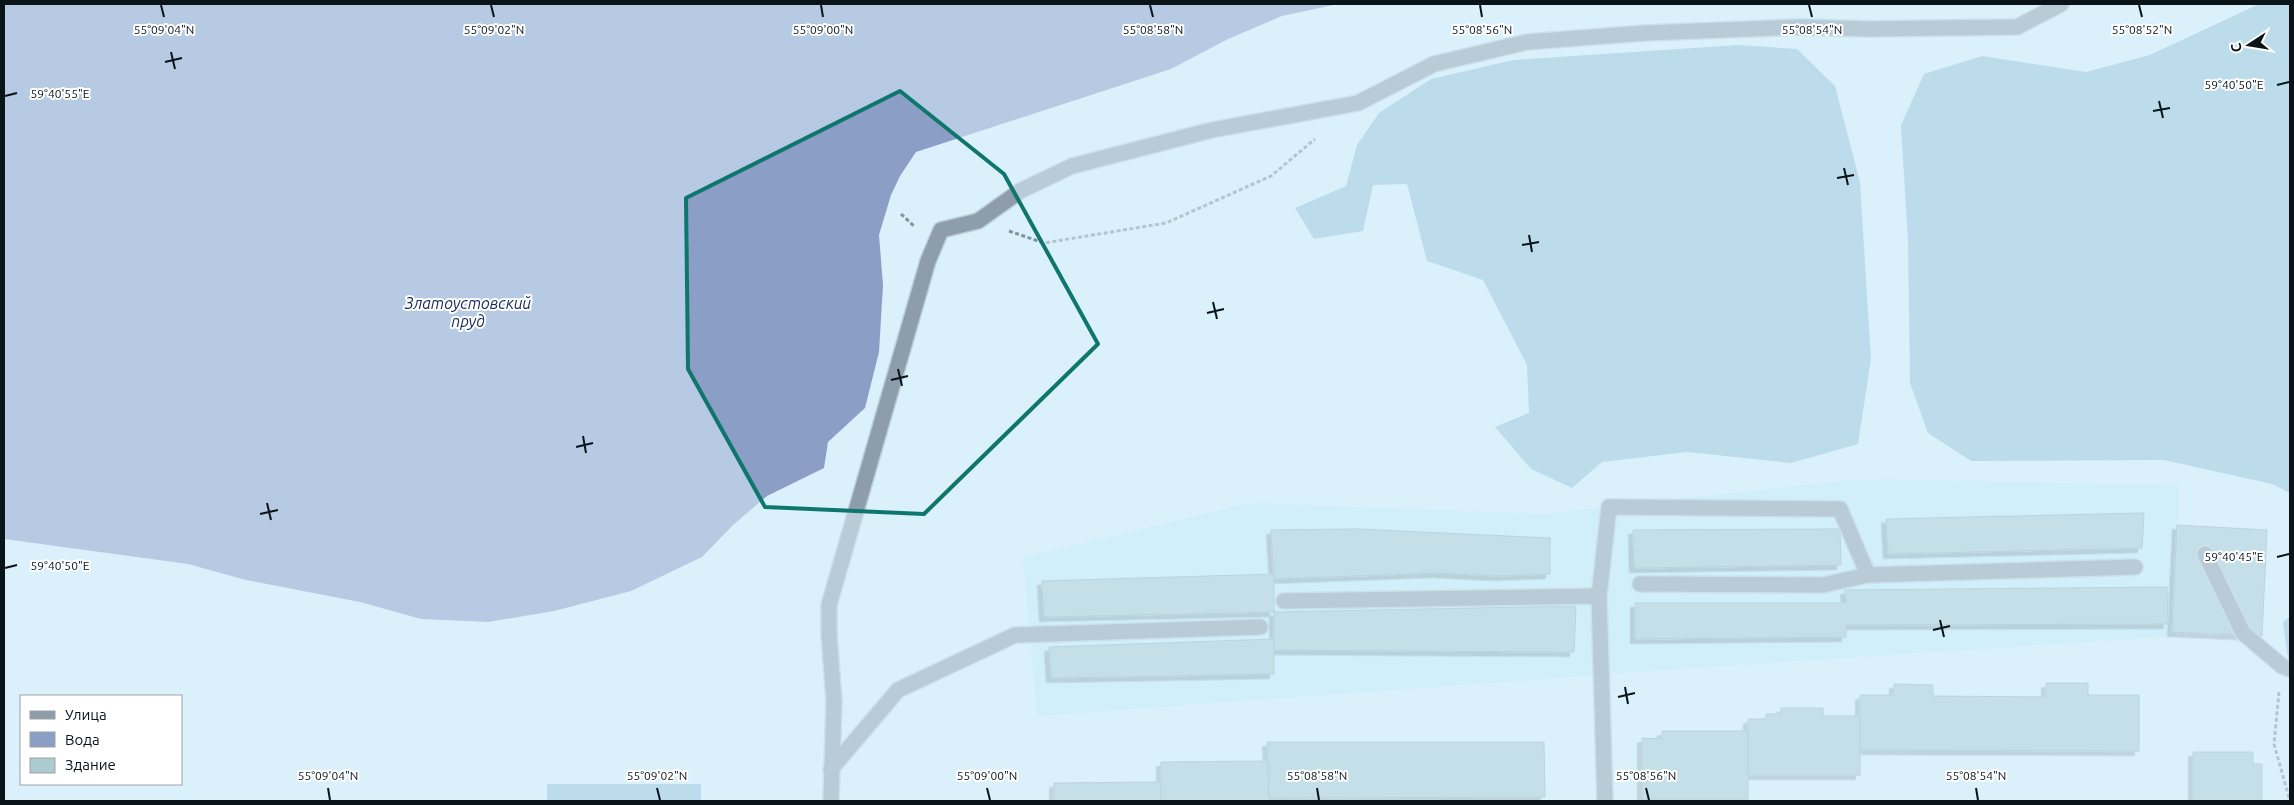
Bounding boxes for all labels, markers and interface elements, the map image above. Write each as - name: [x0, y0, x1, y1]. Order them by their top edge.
- north arrow: [2224, 20, 2274, 70]
- text: 55°09'04"N: [134, 23, 194, 36]
- text: 55°09'02"N: [464, 23, 524, 36]
- text: 55°09'00"N: [793, 23, 853, 36]
- text: 55°08'58"N: [1123, 23, 1183, 36]
- text: 55°08'56"N: [1452, 23, 1512, 36]
- text: 55°08'54"N: [1782, 23, 1842, 36]
- text: 55°08'52"N: [2112, 23, 2172, 36]
- text: С: [2228, 42, 2245, 54]
- text: 59°40'50"E: [2205, 78, 2264, 91]
- text: 59°40'55"E: [31, 87, 90, 100]
- water label: Златоустовский пруд: [404, 294, 532, 330]
- text: 59°40'45"E: [2205, 550, 2264, 563]
- text: 59°40'50"E: [31, 559, 90, 572]
- legend: [20, 695, 182, 785]
- text: Улица: [65, 706, 107, 723]
- text: Вода: [65, 731, 100, 748]
- text: Здание: [65, 756, 116, 773]
- text: 55°09'04"N: [298, 769, 358, 782]
- text: 55°09'02"N: [627, 769, 687, 782]
- text: 55°09'00"N: [957, 769, 1017, 782]
- text: 55°08'58"N: [1287, 769, 1347, 782]
- text: 55°08'56"N: [1616, 769, 1676, 782]
- text: 55°08'54"N: [1946, 769, 2006, 782]

